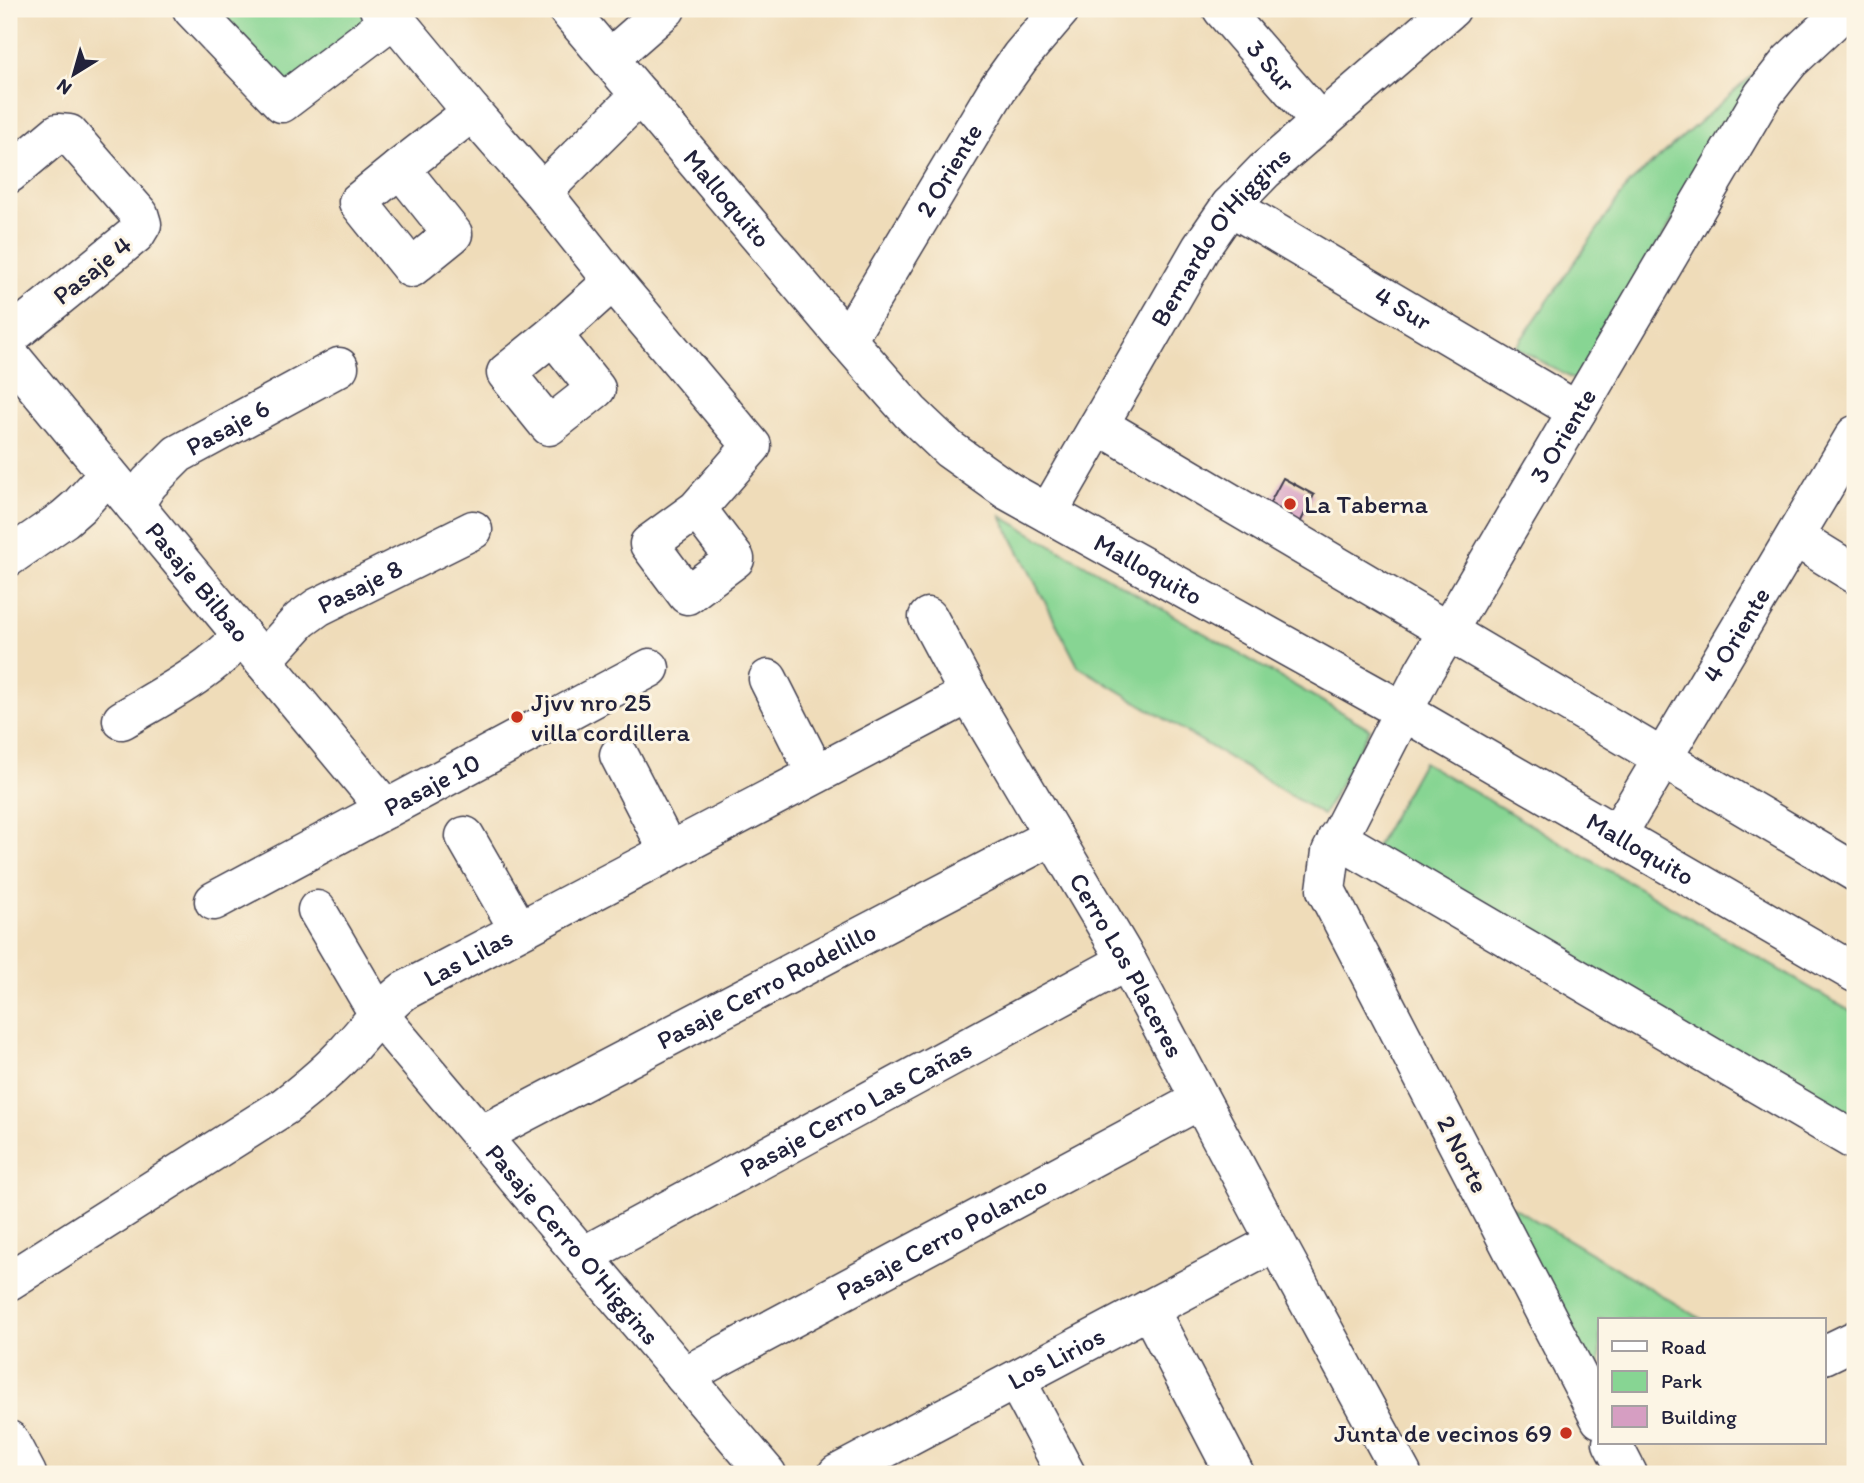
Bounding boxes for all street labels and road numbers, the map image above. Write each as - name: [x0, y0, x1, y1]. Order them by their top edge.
- street label: 3 Sur: [1240, 33, 1303, 99]
- street label: 2 Oriente: [908, 117, 989, 223]
- street label: Bernardo O'Higgins: [1143, 139, 1297, 332]
- street label: Malloquito: [676, 142, 778, 254]
- street label: Pasaje 4: [46, 228, 138, 311]
- street label: 4 Sur: [1369, 279, 1438, 338]
- street label: 3 Oriente: [1523, 382, 1603, 489]
- street label: Pasaje 6: [180, 392, 275, 463]
- street label: Pasaje Bilbao: [139, 515, 257, 649]
- street label: Malloquito: [1088, 526, 1208, 612]
- street label: Pasaje 8: [312, 552, 408, 621]
- street label: 4 Oriente: [1695, 581, 1777, 688]
- street label: Pasaje 10: [378, 746, 486, 823]
- street label: Malloquito: [1581, 805, 1700, 892]
- street label: Cerro Los Placeres: [1062, 867, 1191, 1063]
- street label: Pasaje Cerro Rodelillo: [651, 915, 882, 1056]
- street label: Las Lilas: [418, 921, 518, 994]
- street label: Pasaje Cerro Las Cañas: [734, 1032, 977, 1184]
- street label: 2 Norte: [1430, 1110, 1496, 1198]
- street label: Pasaje Cerro O'Higgins: [479, 1137, 667, 1351]
- street label: Pasaje Cerro Polanco: [830, 1169, 1053, 1308]
- street label: Los Lirios: [1002, 1319, 1110, 1397]

